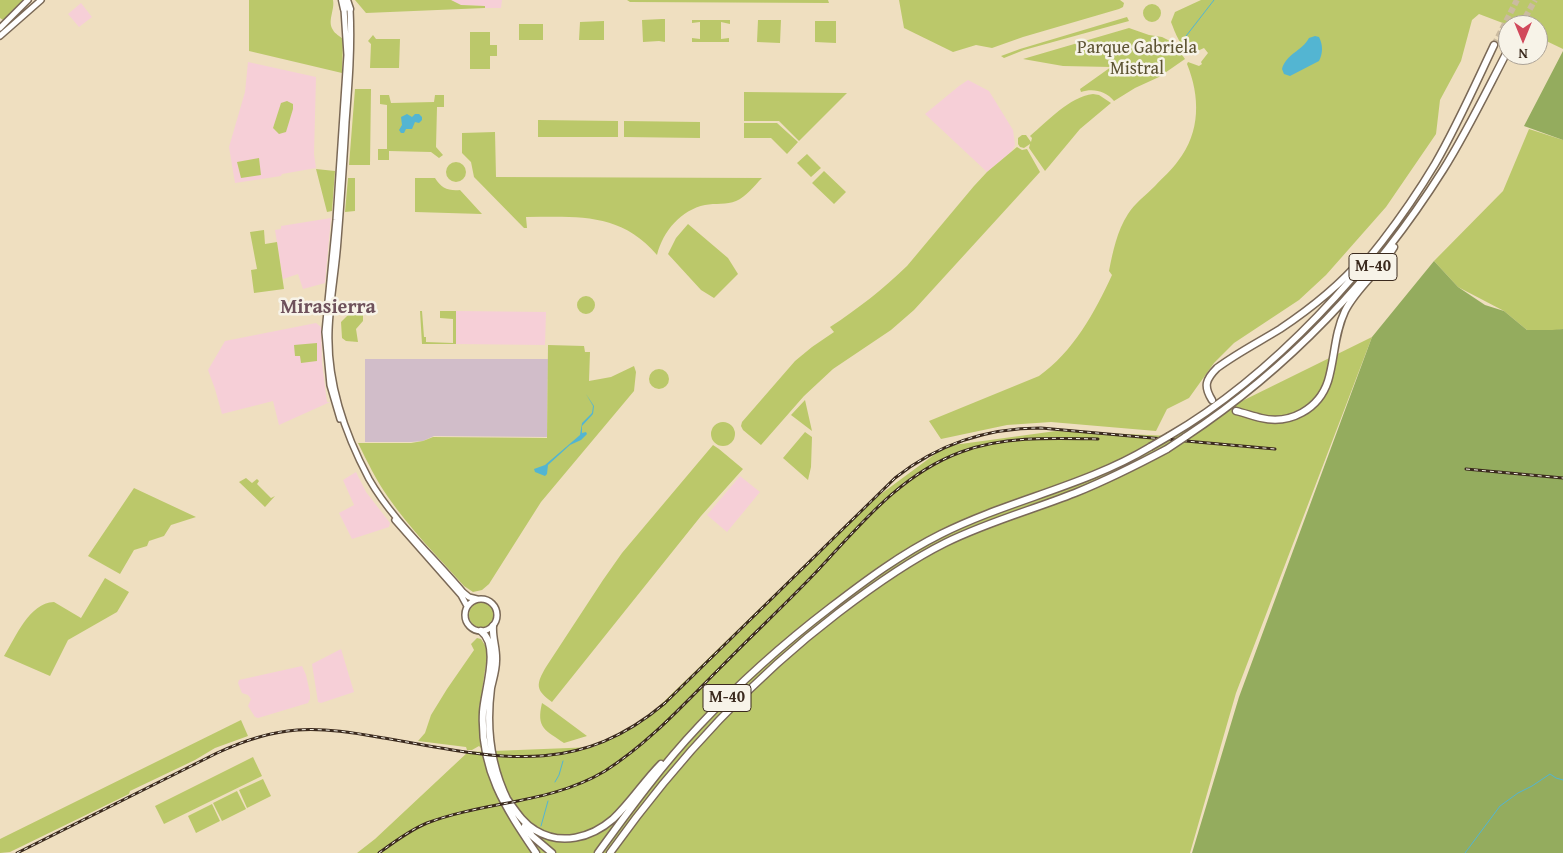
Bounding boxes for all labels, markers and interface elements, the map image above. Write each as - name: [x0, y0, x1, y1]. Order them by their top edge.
- north arrow: [1498, 15, 1548, 65]
- park label: Parque Gabriela Mistral: [1077, 37, 1197, 80]
- text: N: [1518, 44, 1528, 64]
- road number: M-40: [1349, 253, 1397, 280]
- district label: Mirasierra: [280, 296, 376, 320]
- road number: M-40: [703, 684, 751, 711]

